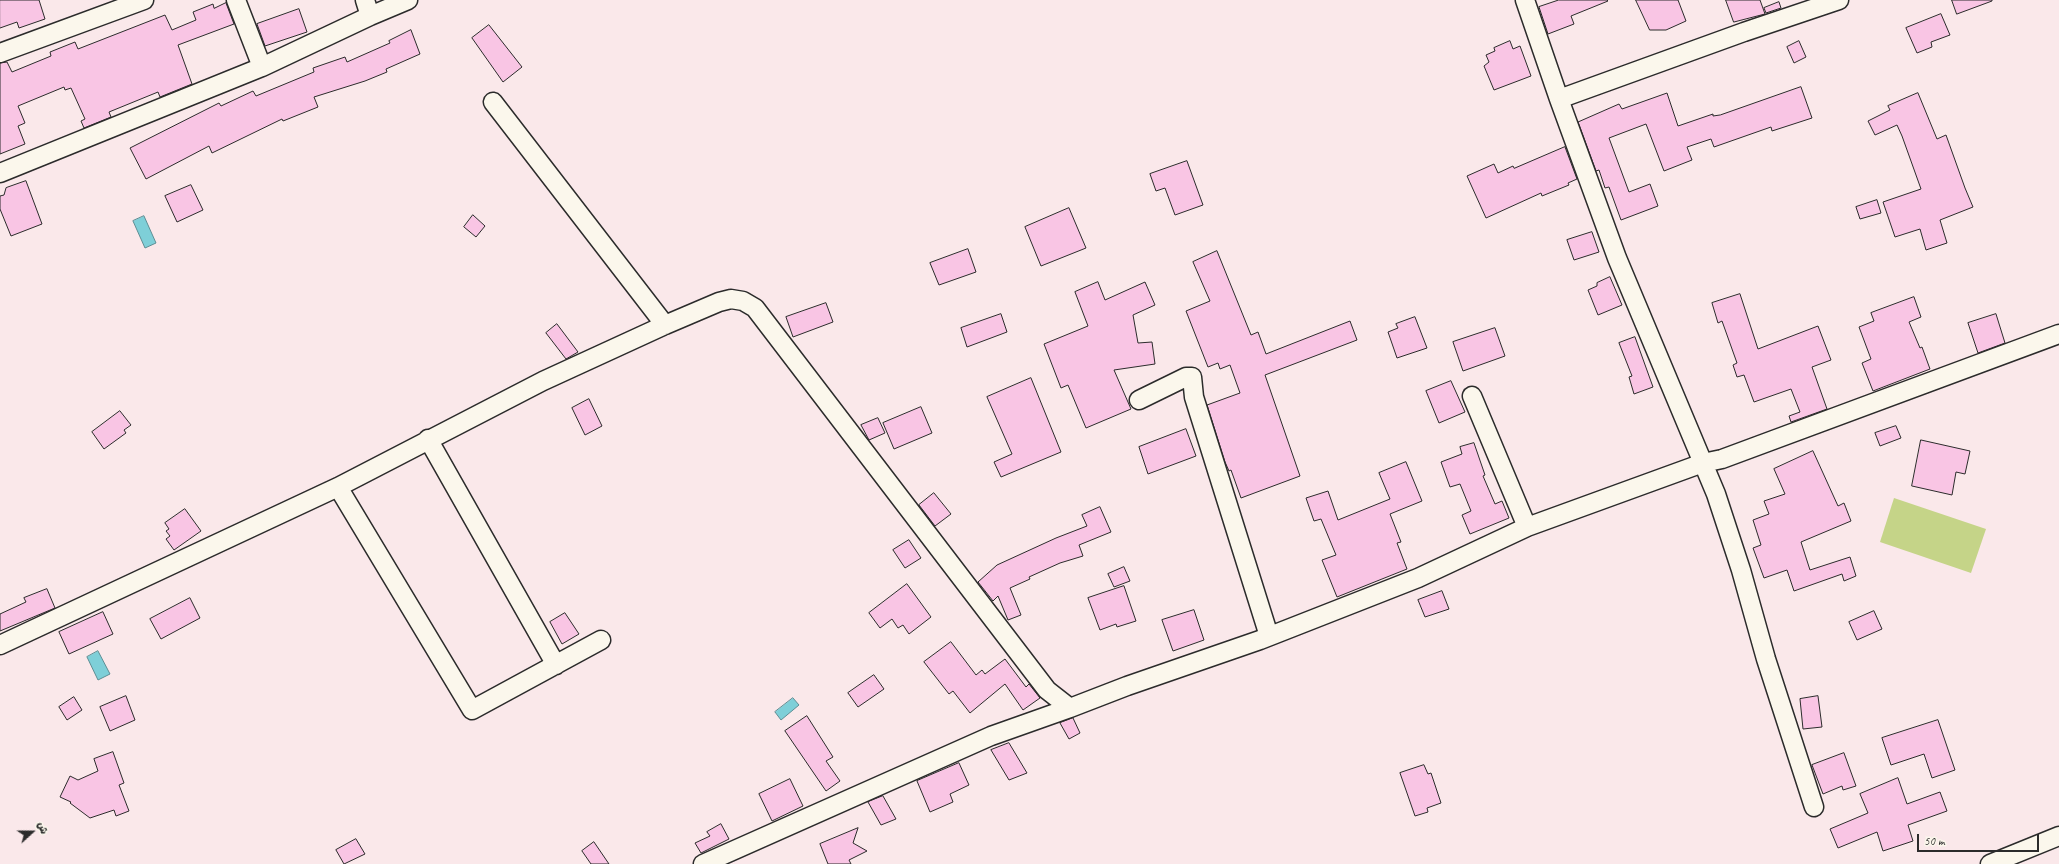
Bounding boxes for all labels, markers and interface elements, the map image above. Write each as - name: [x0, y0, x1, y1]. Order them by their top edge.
- north arrow: [12, 812, 52, 852]
- text: ش: [34, 820, 52, 836]
- scale bar: [1919, 826, 2041, 852]
- text: 50 m: [1924, 833, 1944, 849]

